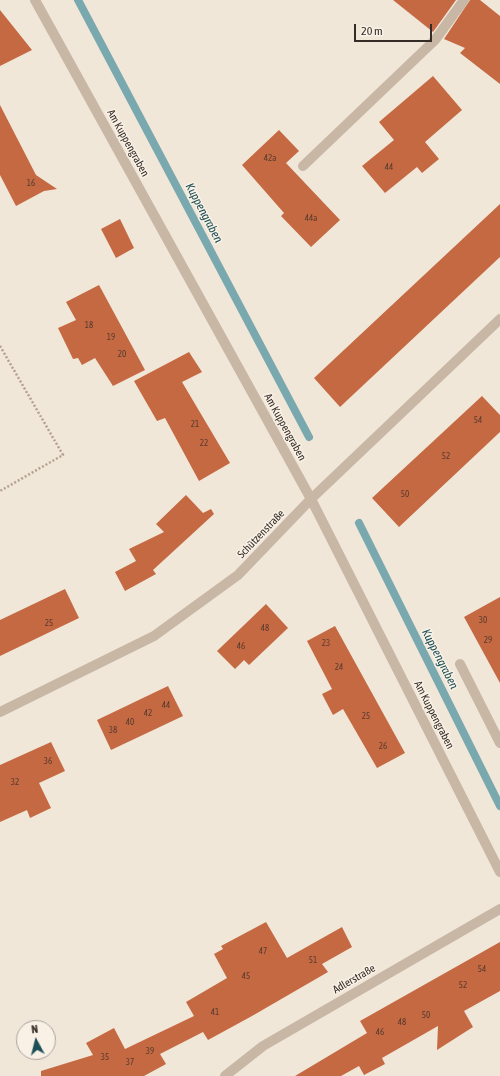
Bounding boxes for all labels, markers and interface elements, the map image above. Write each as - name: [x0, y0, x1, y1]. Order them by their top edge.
- scale bar: [356, 16, 434, 42]
- text: 20 m: [361, 24, 383, 38]
- street label: Am Kuppengraben: [104, 107, 152, 179]
- house number: 42a: [264, 153, 276, 163]
- house number: 44: [385, 162, 393, 172]
- house number: 16: [27, 178, 35, 188]
- water label: Kuppengraben: [182, 181, 226, 245]
- house number: 44a: [305, 213, 317, 223]
- house number: 18: [85, 320, 93, 330]
- house number: 19: [107, 332, 115, 342]
- house number: 20: [118, 349, 126, 359]
- street label: Am Kuppengraben: [261, 391, 309, 463]
- house number: 54: [474, 415, 482, 425]
- house number: 21: [191, 419, 199, 429]
- house number: 22: [200, 438, 208, 448]
- house number: 52: [442, 451, 450, 461]
- house number: 50: [401, 489, 409, 499]
- street label: Schützenstraße: [235, 507, 287, 561]
- house number: 30: [479, 615, 487, 625]
- house number: 25: [45, 618, 53, 628]
- house number: 48: [261, 623, 269, 633]
- water label: Kuppengraben: [419, 627, 461, 691]
- house number: 29: [484, 635, 492, 645]
- house number: 23: [322, 638, 330, 648]
- house number: 46: [237, 641, 245, 651]
- house number: 24: [335, 662, 343, 672]
- street label: Am Kuppengraben: [411, 679, 457, 751]
- house number: 44: [162, 700, 170, 710]
- house number: 42: [144, 708, 152, 718]
- house number: 25: [362, 711, 370, 721]
- house number: 40: [126, 717, 134, 727]
- house number: 38: [109, 725, 117, 735]
- house number: 26: [379, 741, 387, 751]
- house number: 36: [44, 756, 52, 766]
- house number: 32: [11, 777, 19, 787]
- house number: 47: [259, 946, 267, 956]
- house number: 51: [309, 955, 317, 965]
- street label: Adlerstraße: [330, 962, 378, 996]
- house number: 54: [478, 964, 486, 974]
- house number: 45: [242, 971, 250, 981]
- house number: 52: [459, 980, 467, 990]
- house number: 41: [211, 1007, 219, 1017]
- house number: 50: [422, 1010, 430, 1020]
- house number: 48: [398, 1017, 406, 1027]
- north arrow: [16, 1020, 56, 1060]
- text: N: [31, 1023, 39, 1035]
- house number: 46: [376, 1027, 384, 1037]
- house number: 39: [146, 1046, 154, 1056]
- house number: 35: [101, 1052, 109, 1062]
- house number: 37: [126, 1057, 134, 1067]

